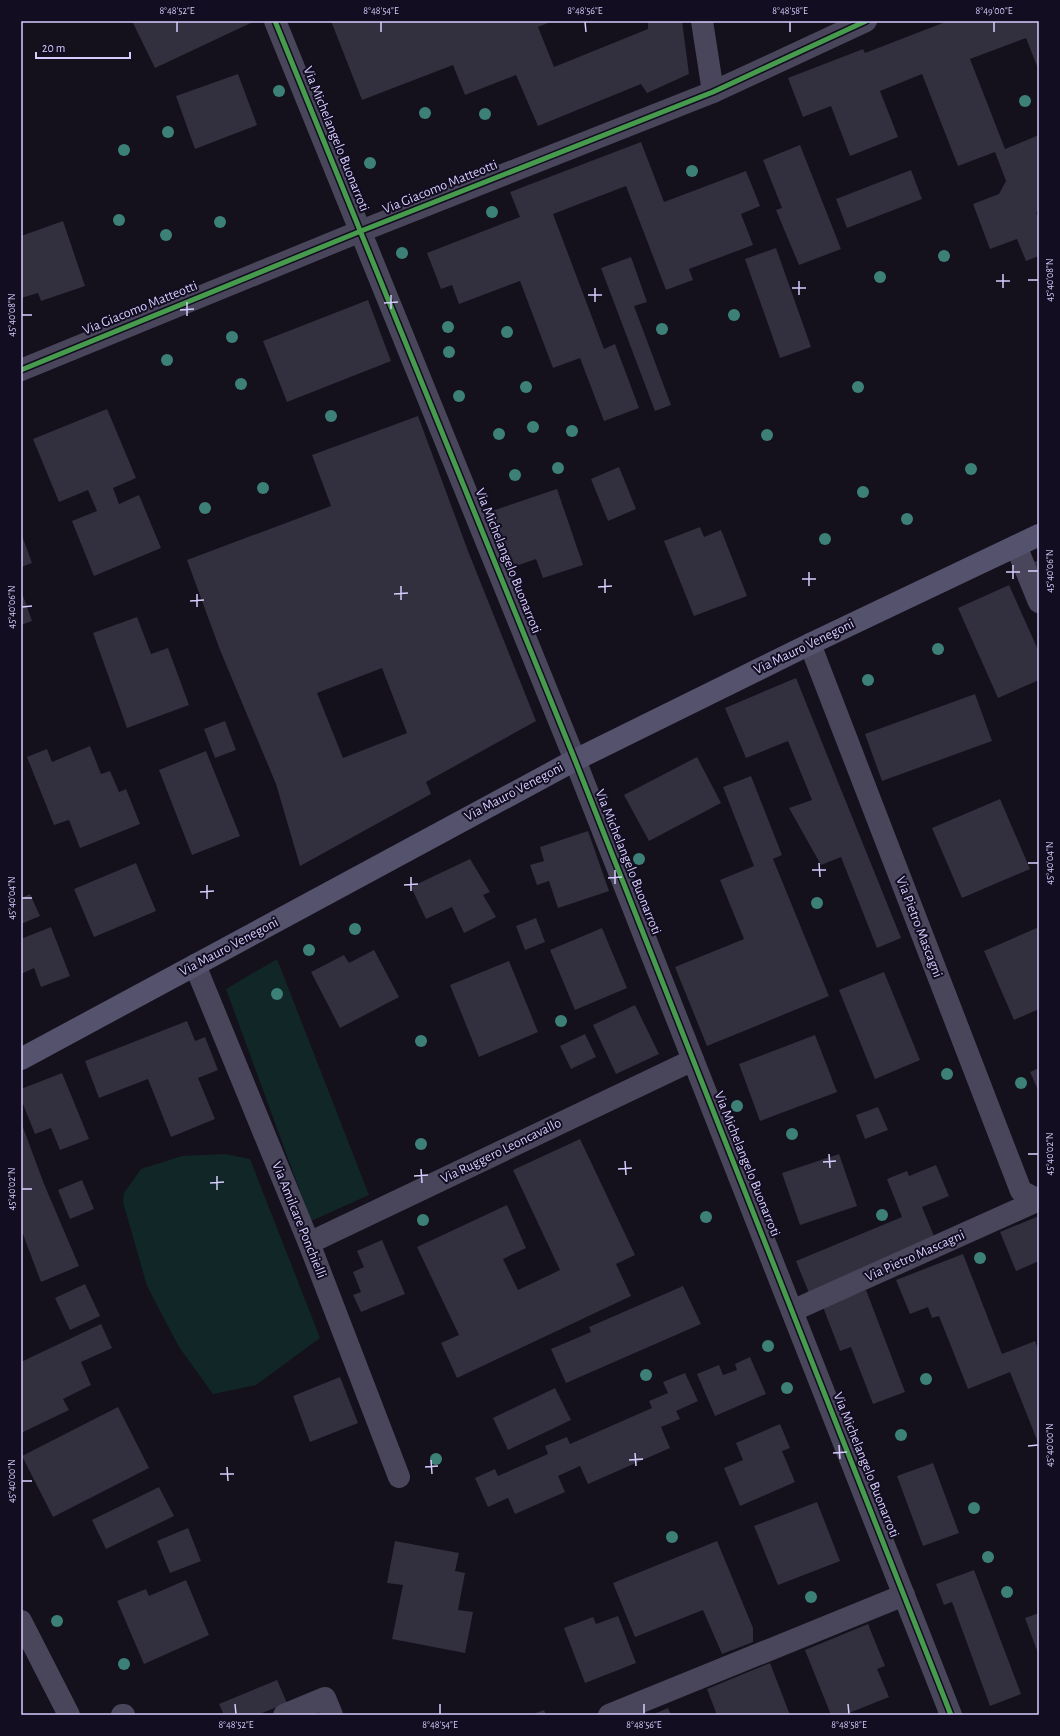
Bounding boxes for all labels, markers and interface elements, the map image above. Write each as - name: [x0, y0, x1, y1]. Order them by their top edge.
- text: 8°48'52"E: [159, 6, 195, 16]
- text: 8°48'54"E: [363, 6, 399, 16]
- text: 8°48'56"E: [567, 6, 603, 16]
- text: 8°48'58"E: [772, 6, 808, 16]
- text: 8°49'00"E: [975, 6, 1013, 16]
- scale bar: [36, 34, 130, 60]
- text: 20 m: [42, 42, 65, 54]
- street label: Via Michelangelo Buonarroti: [300, 64, 372, 214]
- street label: Via Giacomo Matteotti: [381, 158, 499, 216]
- text: 45°40'08"N: [1045, 258, 1055, 302]
- street label: Via Giacomo Matteotti: [81, 279, 199, 337]
- text: 45°40'08"N: [7, 293, 17, 337]
- street label: Via Michelangelo Buonarroti: [472, 486, 544, 636]
- text: 45°40'06"N: [1045, 549, 1055, 593]
- text: 45°40'06"N: [7, 585, 17, 629]
- street label: Via Mauro Venegoni: [752, 617, 856, 677]
- street label: Via Mauro Venegoni: [462, 760, 566, 824]
- street label: Via Michelangelo Buonarroti: [592, 787, 664, 937]
- text: 45°40'04"N: [1045, 841, 1055, 885]
- street label: Via Pietro Mascagni: [893, 875, 945, 979]
- text: 45°40'04"N: [7, 876, 17, 920]
- street label: Via Mauro Venegoni: [177, 915, 281, 979]
- street label: Via Michelangelo Buonarroti: [711, 1089, 783, 1239]
- street label: Via Ruggero Leoncavallo: [439, 1116, 564, 1186]
- text: 45°40'02"N: [1045, 1132, 1055, 1176]
- street label: Via Amilcare Ponchielli: [269, 1160, 329, 1280]
- text: 45°40'02"N: [7, 1167, 17, 1211]
- street label: Via Pietro Mascagni: [863, 1228, 967, 1284]
- street label: Via Michelangelo Buonarroti: [830, 1390, 902, 1540]
- text: 45°40'00"N: [1045, 1423, 1055, 1467]
- text: 45°40'00"N: [7, 1459, 17, 1503]
- text: 8°48'52"E: [218, 1720, 254, 1730]
- text: 8°48'54"E: [422, 1720, 458, 1730]
- text: 8°48'56"E: [626, 1720, 662, 1730]
- text: 8°48'58"E: [831, 1720, 867, 1730]

